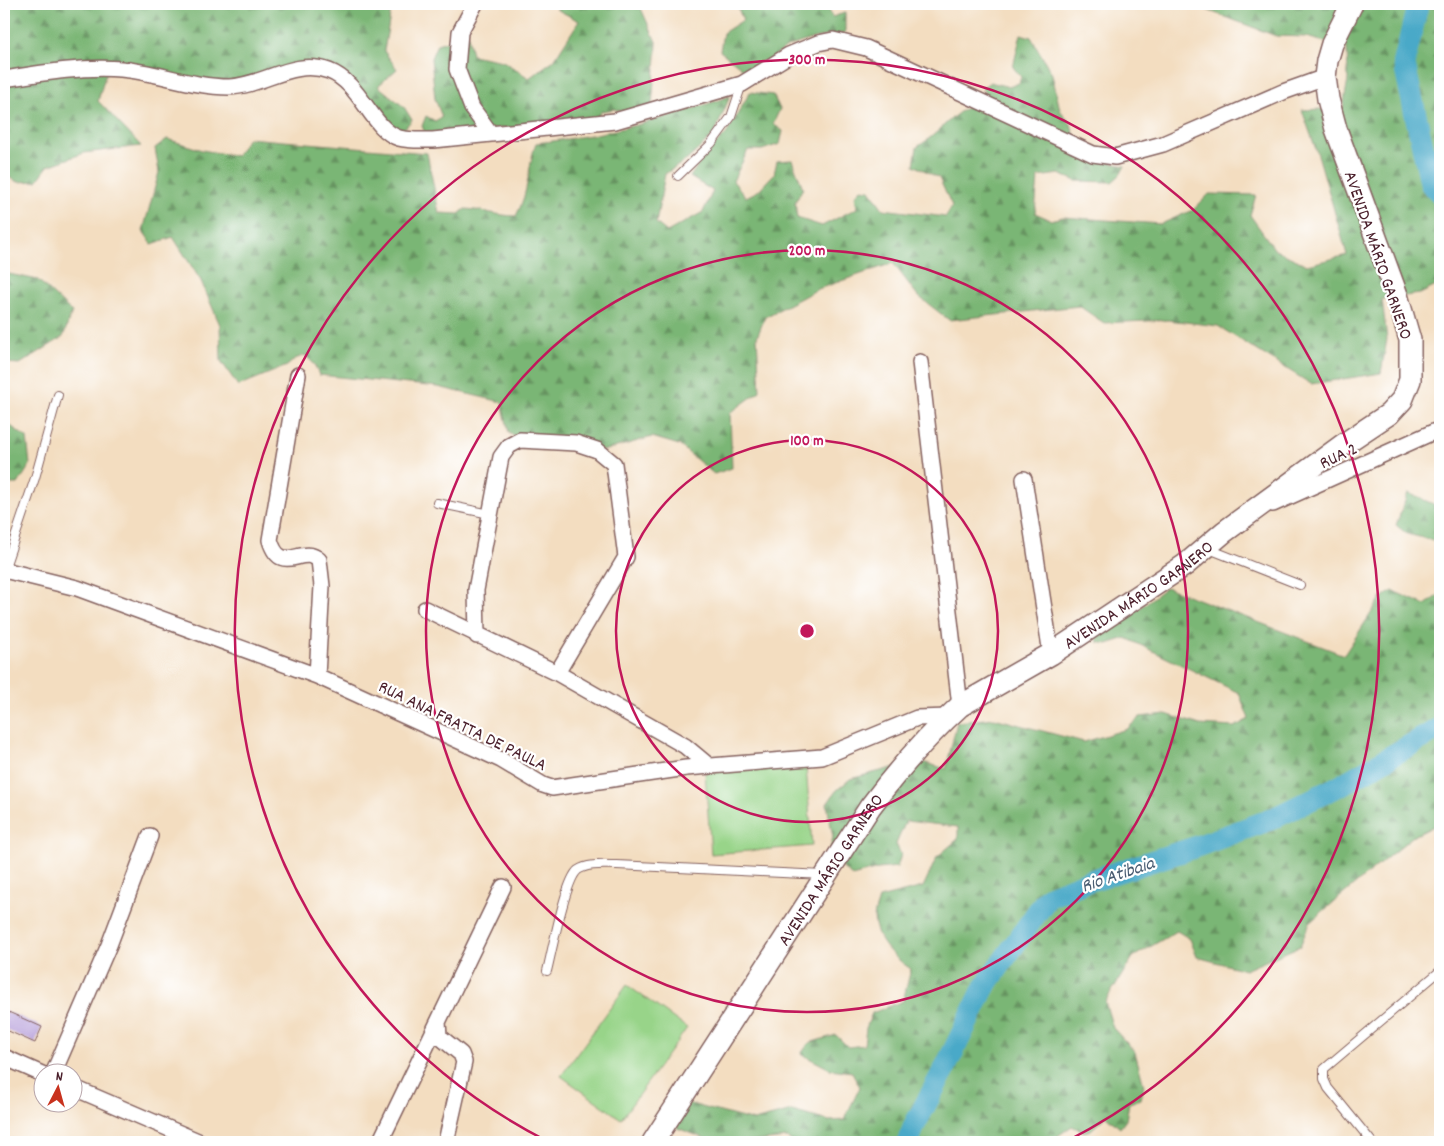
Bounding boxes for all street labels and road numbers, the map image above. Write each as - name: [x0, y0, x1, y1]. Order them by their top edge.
- street label: AVENIDA MÁRIO GARNERO: [1336, 168, 1417, 344]
- street label: RUA 2: [1316, 438, 1362, 477]
- street label: AVENIDA MÁRIO GARNERO: [1060, 536, 1220, 657]
- street label: RUA ANA FRATTA DE PAULA: [374, 676, 550, 779]
- street label: AVENIDA MÁRIO GARNERO: [773, 789, 891, 952]

